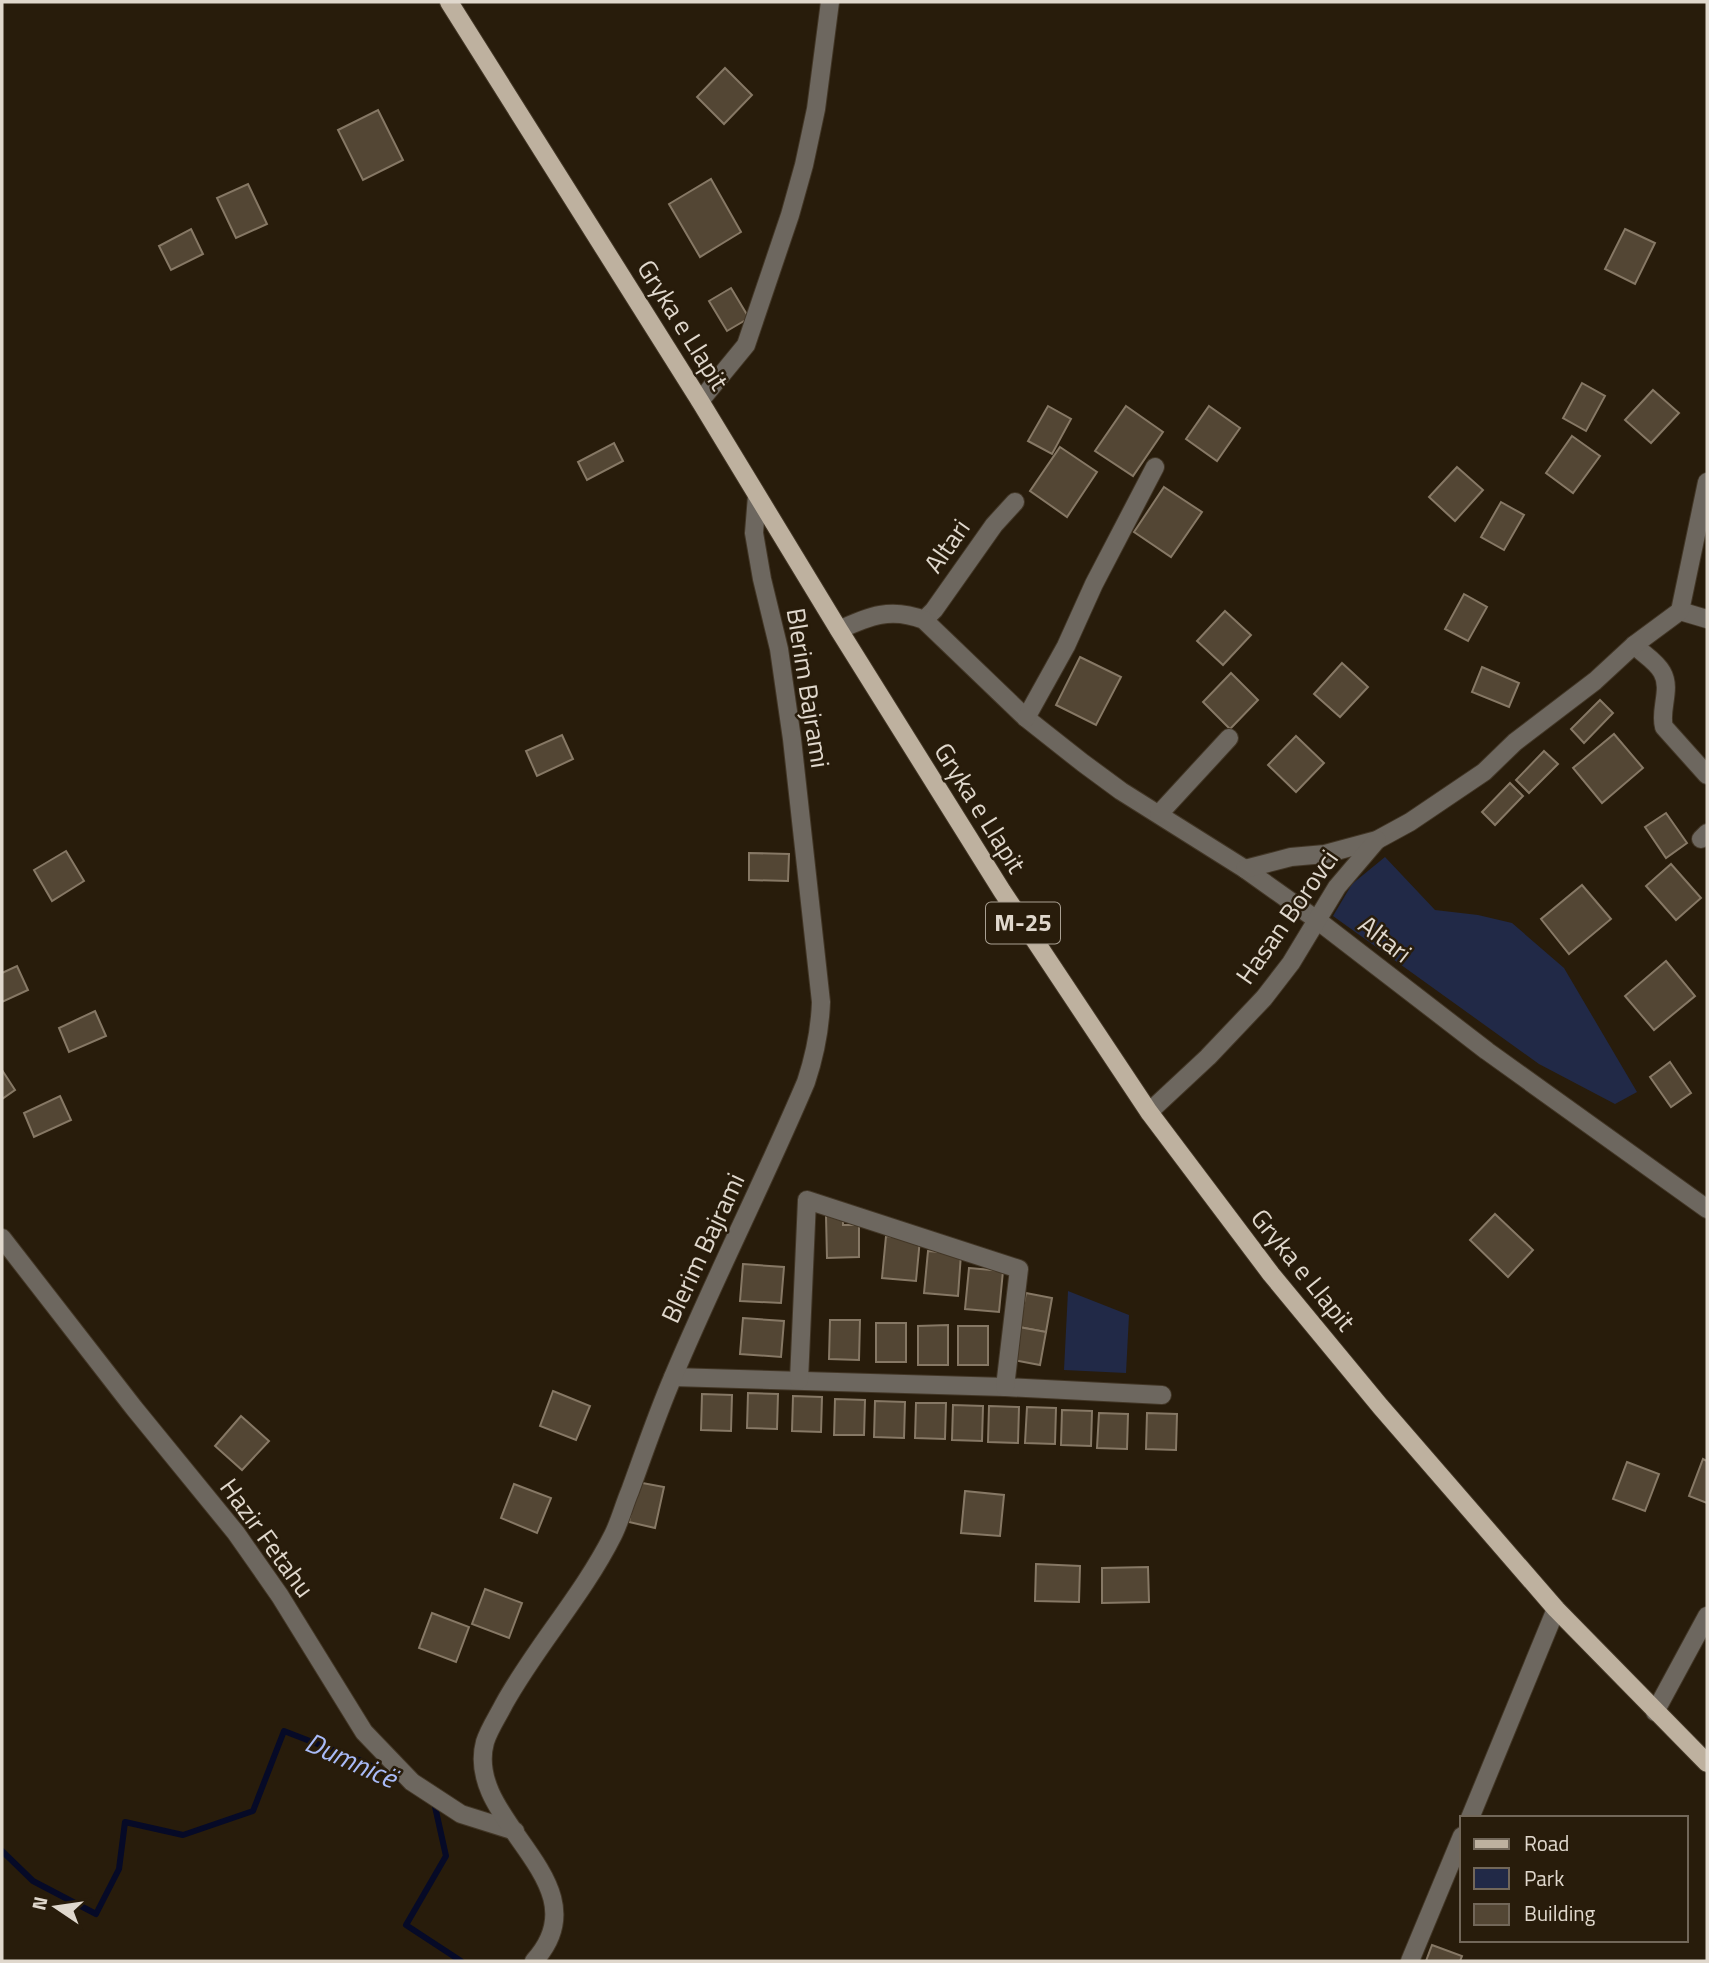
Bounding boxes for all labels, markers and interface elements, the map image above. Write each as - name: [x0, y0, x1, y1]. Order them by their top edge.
- street label: Gryka e Llapit: [628, 252, 739, 398]
- street label: Altari: [914, 511, 979, 581]
- street label: Blerim Bajrami: [777, 605, 840, 771]
- street label: Gryka e Llapit: [925, 735, 1036, 881]
- street label: Hasan Borovci: [1226, 841, 1347, 992]
- road number: M-25: [986, 903, 1060, 944]
- street label: Altari: [1350, 905, 1420, 972]
- street label: Blerim Bajrami: [651, 1166, 754, 1329]
- street label: Gryka e Llapit: [1242, 1200, 1365, 1339]
- street label: Hazir Fetahu: [211, 1470, 324, 1605]
- water label: Dumnicë: [298, 1720, 406, 1800]
- legend: [1460, 1816, 1688, 1942]
- text: Road: [1524, 1827, 1569, 1859]
- text: Park: [1524, 1862, 1564, 1894]
- north arrow: [21, 1872, 91, 1942]
- text: N: [23, 1893, 55, 1913]
- text: Building: [1524, 1897, 1596, 1929]

